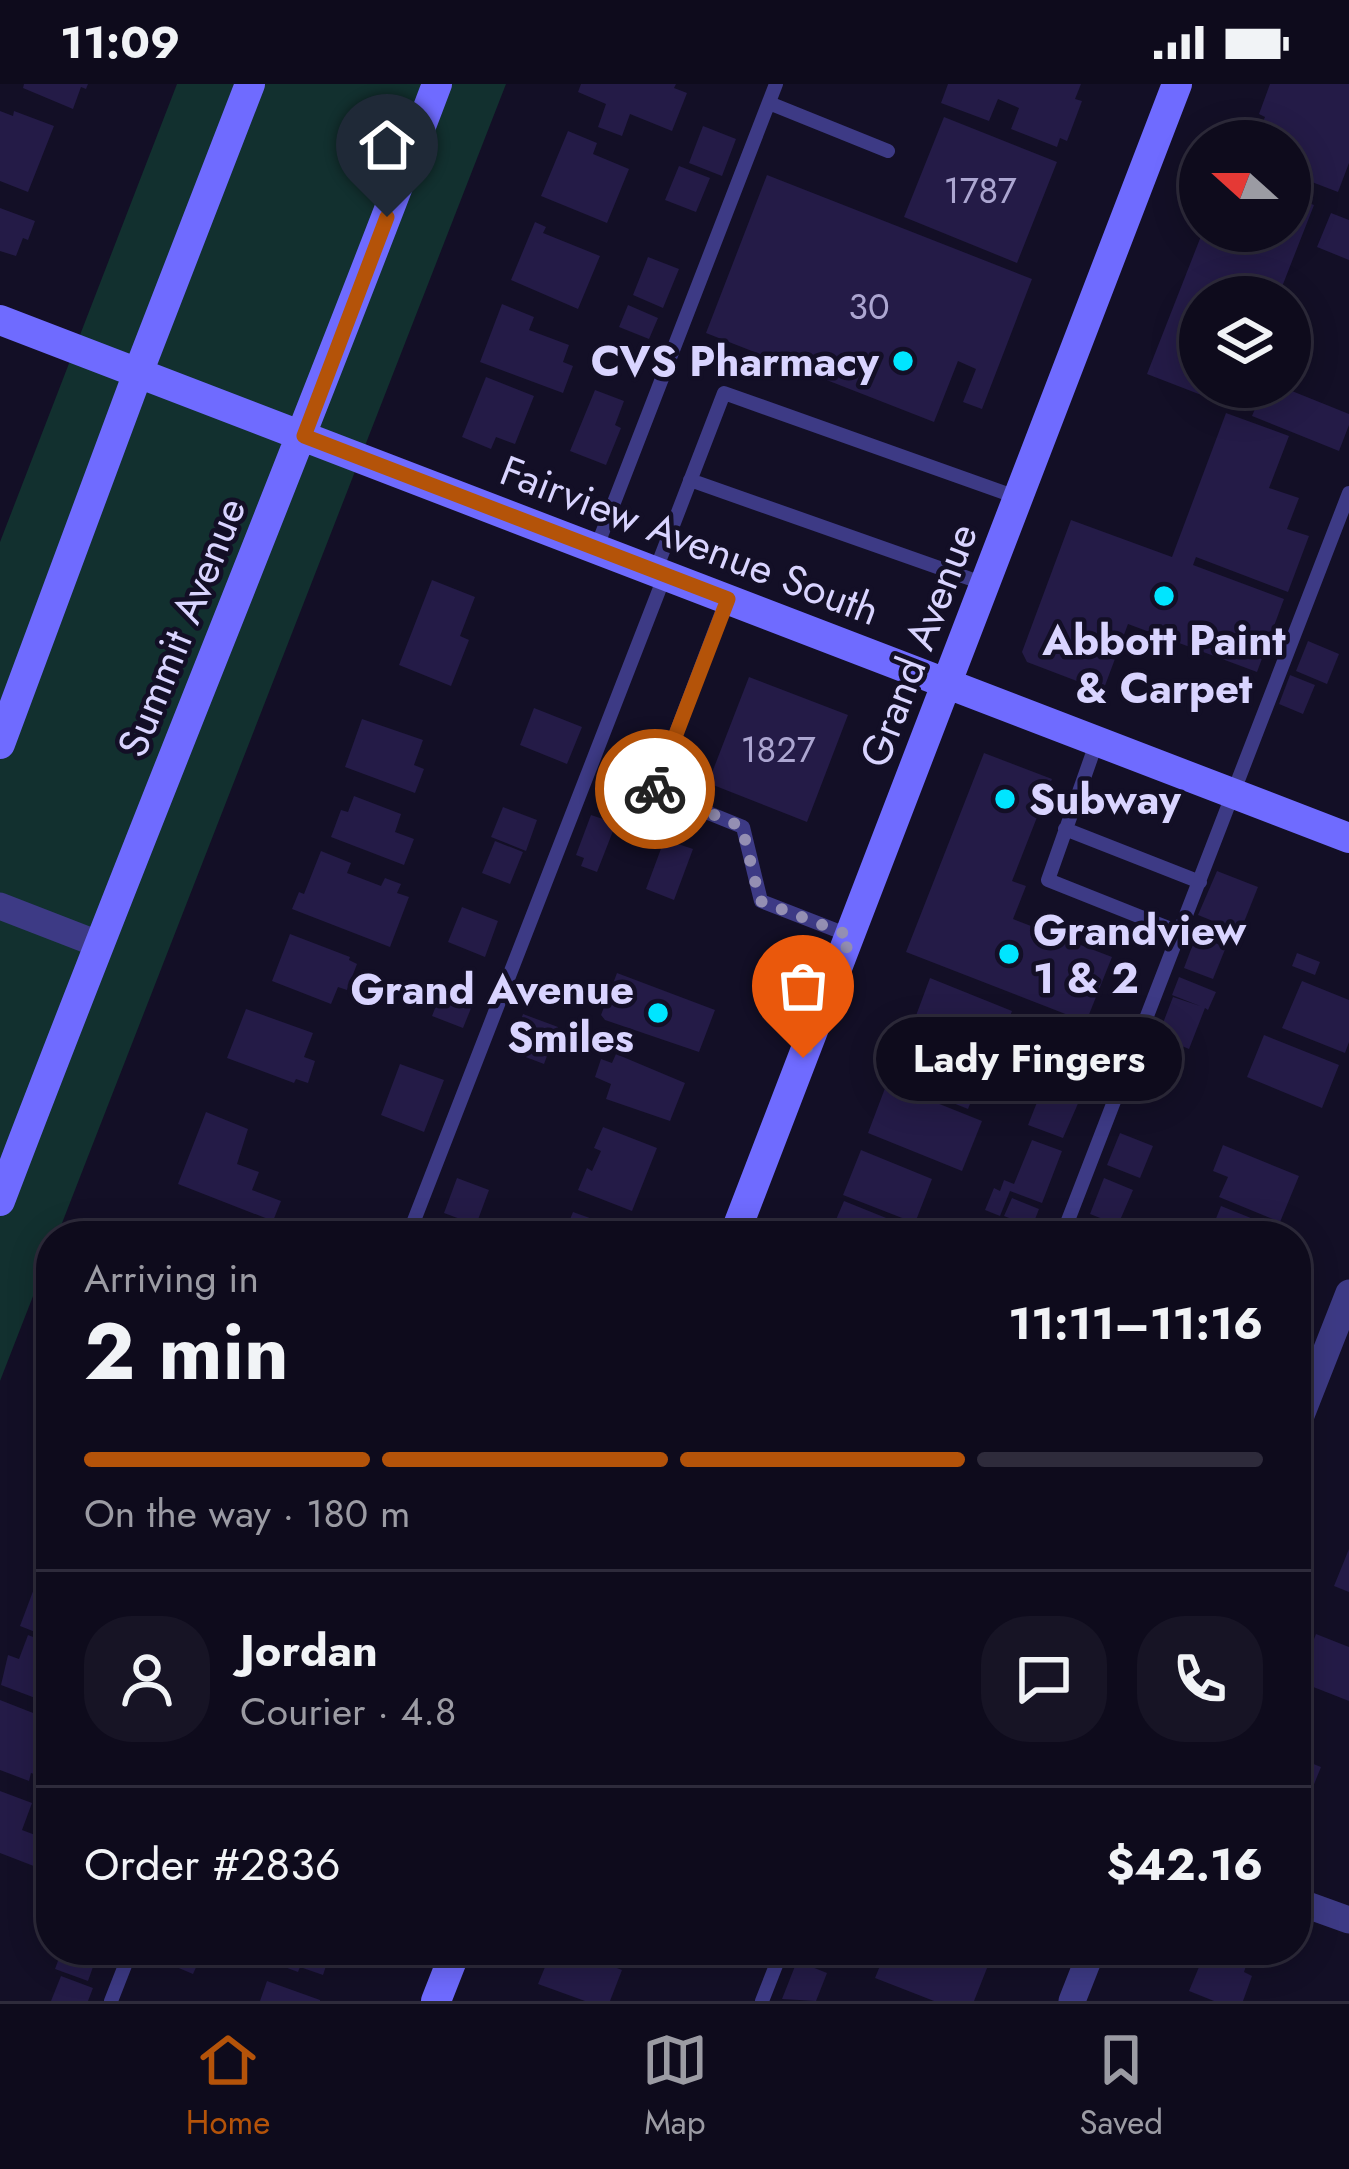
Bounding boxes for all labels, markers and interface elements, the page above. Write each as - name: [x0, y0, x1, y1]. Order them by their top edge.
- text: 11:09: [60, 10, 180, 75]
- pin: [336, 94, 438, 217]
- icon: home: [354, 112, 420, 178]
- north arrow: [1179, 120, 1311, 252]
- map controls: [1179, 120, 1311, 408]
- house number: 1787: [943, 164, 1017, 216]
- button: layers: [1179, 276, 1311, 408]
- house number: 30: [848, 280, 890, 332]
- place label: CVS Pharmacy: [591, 331, 880, 392]
- marker: CVS Pharmacy: [890, 348, 916, 374]
- street label: Fairview Avenue South: [491, 440, 888, 641]
- street label: Summit Avenue: [102, 488, 261, 766]
- street label: Grand Avenue: [844, 514, 993, 776]
- marker: Abbott Paint & Carpet: [1151, 583, 1177, 609]
- place label: Abbott Paint & Carpet: [1041, 610, 1286, 719]
- house number: 1827: [740, 723, 816, 775]
- courier: [595, 729, 715, 849]
- icon: bike: [622, 756, 688, 822]
- place label: Subway: [1029, 769, 1182, 830]
- marker: Subway: [992, 786, 1018, 812]
- place label: Grandview 1 & 2: [1033, 900, 1247, 1009]
- pin: [752, 935, 854, 1058]
- marker: Grandview 1 & 2: [996, 941, 1022, 967]
- icon: bag: [770, 953, 836, 1019]
- place label: Grand Avenue Smiles: [351, 959, 634, 1068]
- marker: Grand Avenue Smiles: [645, 1000, 671, 1026]
- callout: Lady Fingers: [875, 1016, 1181, 1100]
- text: Lady Fingers: [913, 1030, 1145, 1087]
- text: Arriving in: [84, 1250, 259, 1307]
- text: 11:11–11:16: [1008, 1291, 1263, 1356]
- text: 2 min: [84, 1296, 289, 1408]
- text: On the way · 180 m: [84, 1485, 410, 1542]
- button: person: [84, 1616, 210, 1742]
- button: chat: [981, 1616, 1107, 1742]
- button: phone: [1137, 1616, 1263, 1742]
- text: Jordan: [240, 1618, 378, 1683]
- text: Courier · 4.8: [240, 1683, 456, 1740]
- text: Order #2836: [84, 1832, 341, 1897]
- text: $42.16: [1107, 1832, 1263, 1897]
- tab: Home: [186, 2027, 270, 2146]
- tab: Map: [642, 2027, 708, 2146]
- tab: Saved: [1080, 2027, 1163, 2146]

